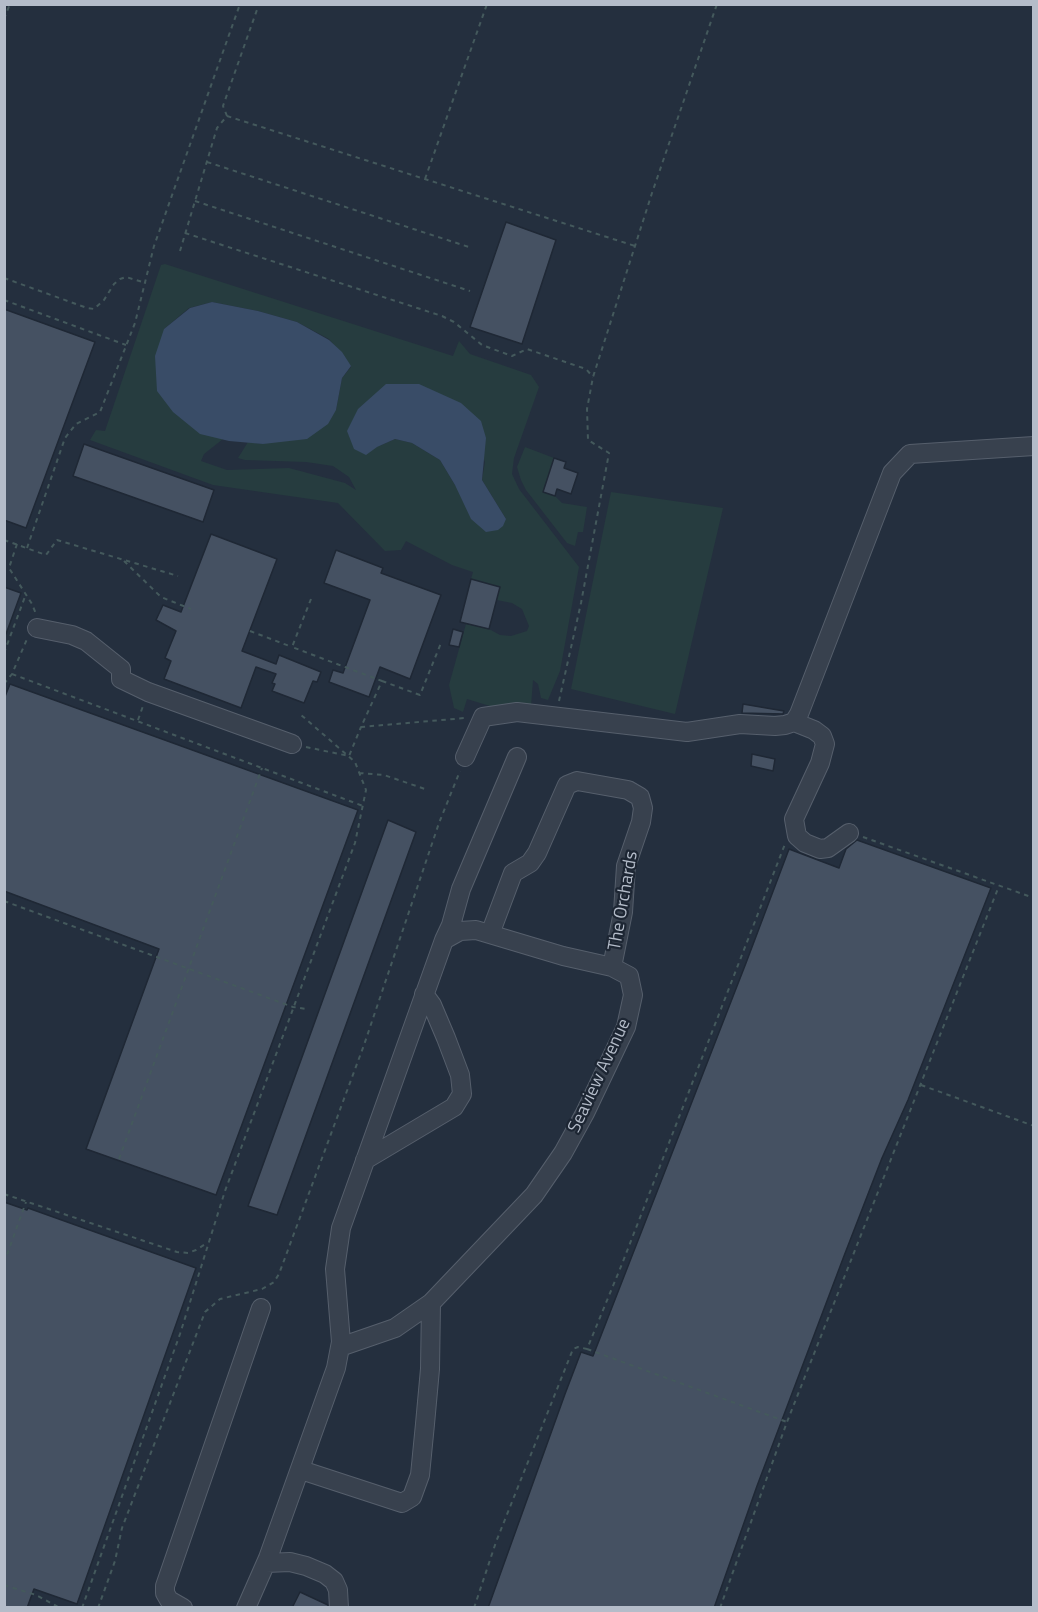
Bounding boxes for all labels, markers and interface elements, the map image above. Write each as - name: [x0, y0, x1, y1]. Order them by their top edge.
- street label: The Orchards: [605, 850, 643, 952]
- street label: Seaview Avenue: [564, 1016, 636, 1136]

